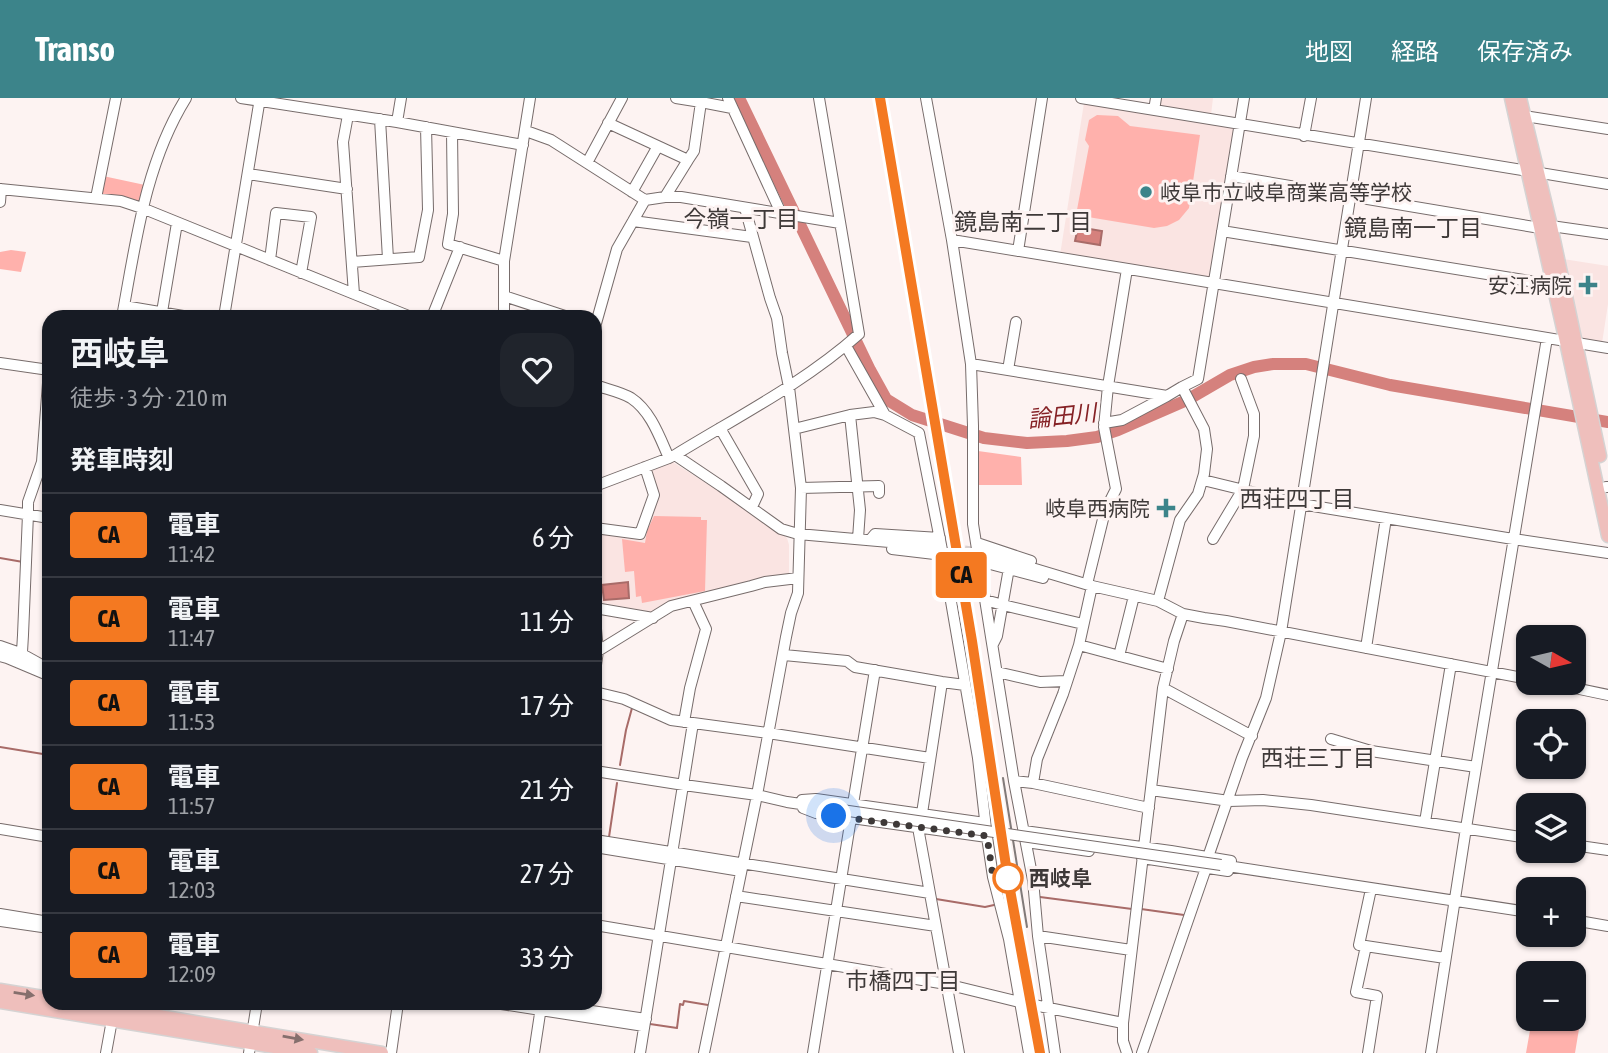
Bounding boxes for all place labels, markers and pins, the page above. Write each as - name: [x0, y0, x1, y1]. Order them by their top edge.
- place label: 岐阜市立岐阜商業高等学校: [1160, 180, 1412, 204]
- marker: 岐阜市立岐阜商業高等学校: [1138, 184, 1154, 200]
- place label: 安江病院: [1488, 273, 1572, 297]
- marker: 安江病院: [1578, 275, 1598, 295]
- place label: 岐阜西病院: [1045, 496, 1150, 520]
- marker: 岐阜西病院: [1156, 498, 1176, 518]
- marker: 西岐阜: [993, 863, 1023, 893]
- place label: 西岐阜: [1029, 866, 1092, 890]

